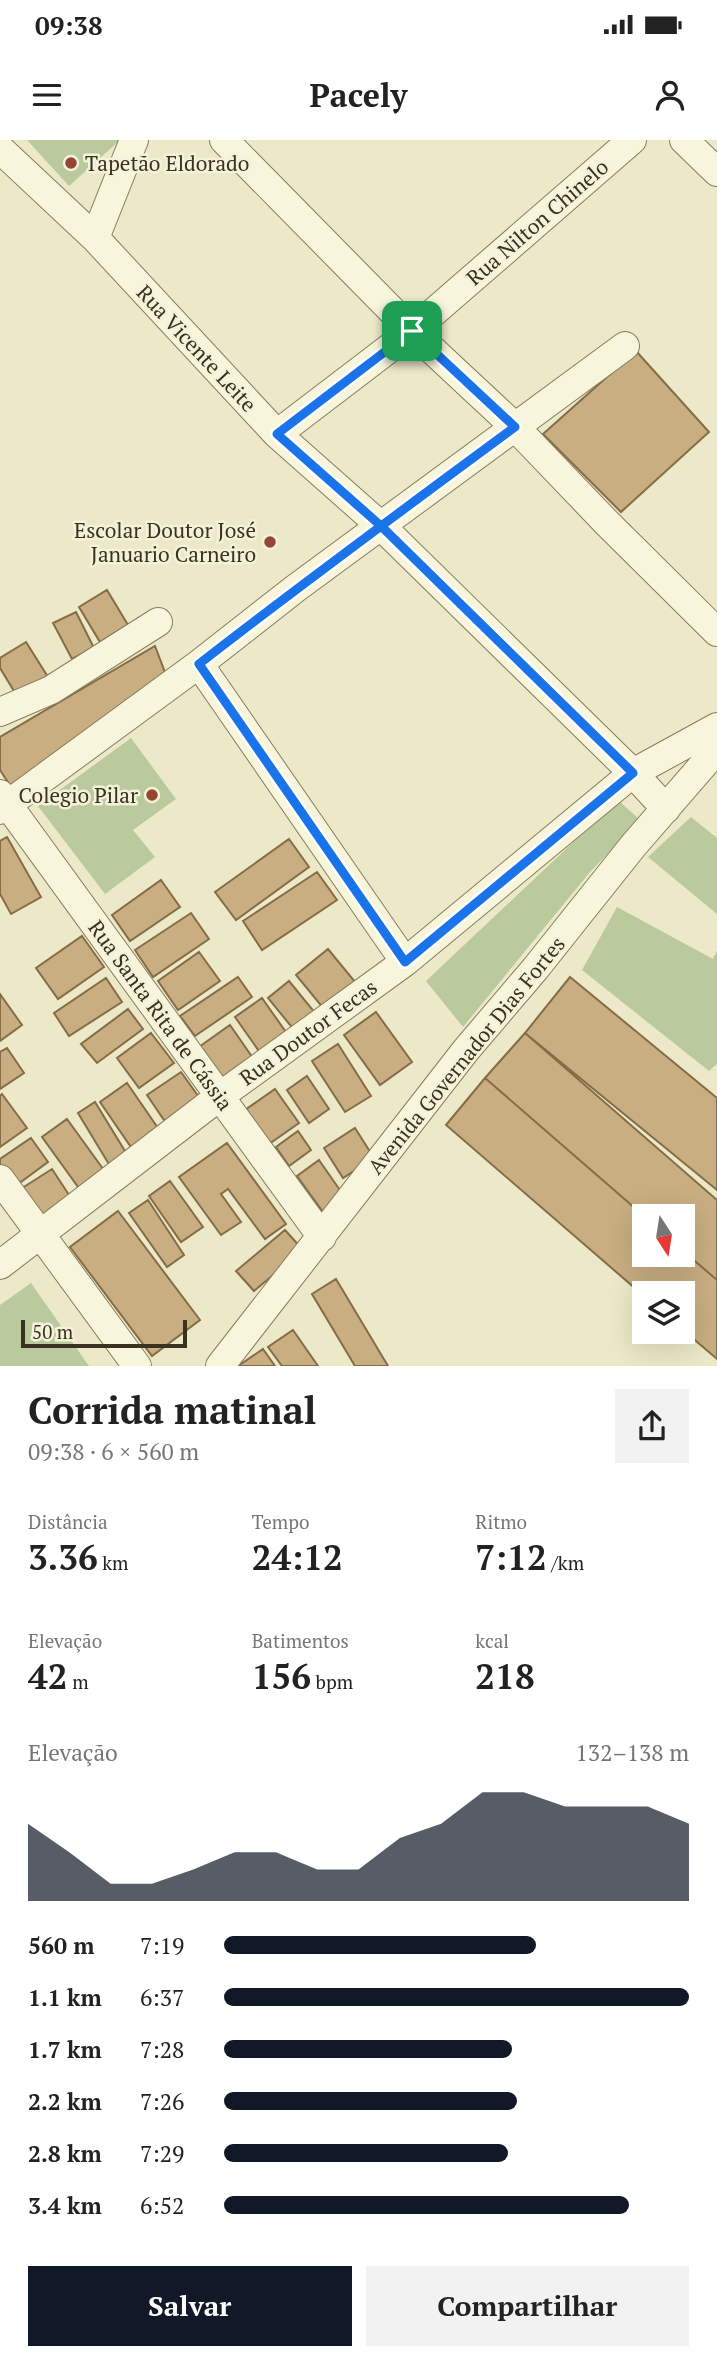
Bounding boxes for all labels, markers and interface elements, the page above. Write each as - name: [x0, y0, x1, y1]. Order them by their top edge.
- text: 09:38: [35, 8, 103, 42]
- text: Pacely: [310, 74, 407, 116]
- icon: menu: [28, 76, 66, 114]
- icon: person: [651, 76, 689, 114]
- place label: Tapetão Eldorado: [85, 149, 249, 177]
- street label: Rua Nilton Chinelo: [460, 153, 614, 291]
- marker: Tapetão Eldorado: [63, 155, 79, 171]
- street label: Rua Vicente Leite: [131, 279, 263, 417]
- pin: [382, 301, 442, 361]
- icon: arrive: [393, 312, 431, 350]
- place label: Escolar Doutor José Januario Carneiro: [74, 516, 256, 568]
- marker: Escolar Doutor José Januario Carneiro: [262, 534, 278, 550]
- place label: Colegio Pilar: [19, 781, 138, 809]
- marker: Colegio Pilar: [144, 787, 160, 803]
- street label: Rua Santa Rita de Cássia: [82, 914, 240, 1116]
- street label: Avenida Governador Dias Fortes: [361, 930, 571, 1180]
- street label: Rua Doutor Fecas: [234, 973, 382, 1091]
- north arrow: [632, 1204, 695, 1267]
- map controls: [632, 1204, 695, 1344]
- button: layers: [632, 1281, 695, 1344]
- scale bar: [21, 1317, 187, 1349]
- text: 50 m: [32, 1319, 73, 1344]
- text: Corrida matinal: [28, 1385, 316, 1435]
- button: share: [615, 1389, 689, 1463]
- text: 09:38 · 6 × 560 m: [28, 1436, 199, 1467]
- text: Distância: [28, 1509, 108, 1534]
- text: Tempo: [252, 1509, 309, 1534]
- text: Ritmo: [475, 1509, 527, 1534]
- text: 3.36: [28, 1534, 98, 1580]
- text: 24:12: [252, 1534, 343, 1580]
- text: 7:12: [475, 1534, 547, 1580]
- text: km: [98, 1550, 129, 1575]
- text: /km: [547, 1550, 584, 1575]
- text: Elevação: [28, 1628, 102, 1653]
- text: Batimentos: [252, 1628, 349, 1653]
- text: kcal: [475, 1628, 509, 1653]
- text: 42: [28, 1653, 68, 1699]
- text: 156: [252, 1653, 311, 1699]
- text: 218: [475, 1653, 535, 1699]
- text: m: [68, 1669, 89, 1694]
- text: bpm: [311, 1669, 353, 1694]
- text: Elevação: [28, 1737, 118, 1768]
- text: 132–138 m: [576, 1737, 689, 1768]
- text: 560 m: [28, 1930, 94, 1961]
- text: 7:19: [140, 1930, 184, 1961]
- text: 1.1 km: [28, 1982, 102, 2013]
- text: 6:37: [140, 1982, 184, 2013]
- text: 1.7 km: [28, 2034, 102, 2065]
- text: 7:28: [140, 2034, 184, 2065]
- text: 2.2 km: [28, 2086, 102, 2117]
- text: 7:26: [140, 2086, 184, 2117]
- text: 2.8 km: [28, 2138, 102, 2169]
- text: 7:29: [140, 2138, 184, 2169]
- text: 3.4 km: [28, 2190, 102, 2221]
- text: 6:52: [140, 2190, 184, 2221]
- button: Salvar: [28, 2266, 352, 2346]
- button: Compartilhar: [366, 2266, 689, 2346]

